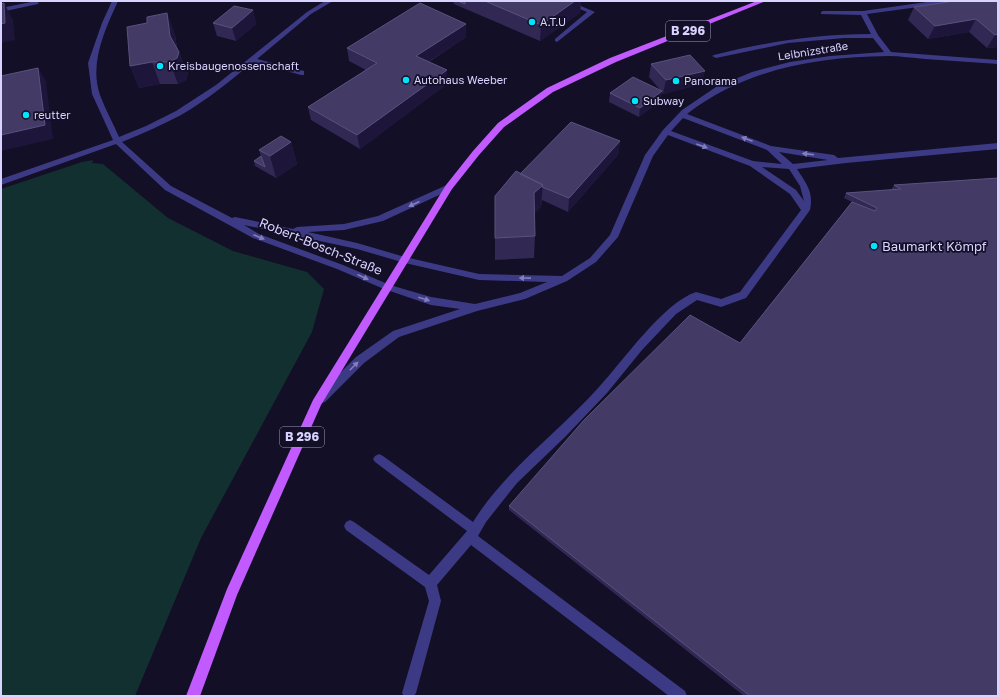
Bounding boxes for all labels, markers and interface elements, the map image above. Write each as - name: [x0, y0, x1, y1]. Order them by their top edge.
- place label: A.T.U: [540, 15, 566, 28]
- marker: A.T.U: [527, 17, 537, 27]
- road number: B 296: [666, 21, 710, 41]
- street label: Leibnizstraße: [777, 39, 849, 62]
- place label: Kreisbaugenossenschaft: [168, 59, 299, 72]
- marker: Kreisbaugenossenschaft: [155, 61, 165, 71]
- place label: Autohaus Weeber: [414, 73, 508, 86]
- place label: Panorama: [684, 74, 737, 87]
- marker: Autohaus Weeber: [401, 75, 411, 85]
- marker: Panorama: [671, 76, 681, 86]
- place label: Subway: [643, 94, 684, 107]
- marker: Subway: [630, 96, 640, 106]
- place label: reutter: [34, 108, 71, 121]
- marker: reutter: [21, 110, 31, 120]
- one-way arrow: [741, 136, 753, 142]
- one-way arrow: [697, 143, 709, 149]
- one-way arrow: [802, 151, 814, 158]
- one-way arrow: [408, 201, 420, 207]
- street label: Robert-Bosch-Straße: [257, 214, 385, 278]
- one-way arrow: [253, 233, 265, 240]
- place label: Baumarkt Kömpf: [882, 238, 987, 254]
- marker: Baumarkt Kömpf: [869, 241, 879, 251]
- one-way arrow: [358, 274, 369, 280]
- one-way arrow: [518, 275, 531, 281]
- one-way arrow: [418, 296, 430, 302]
- one-way arrow: [349, 361, 359, 371]
- road number: B 296: [280, 427, 324, 447]

